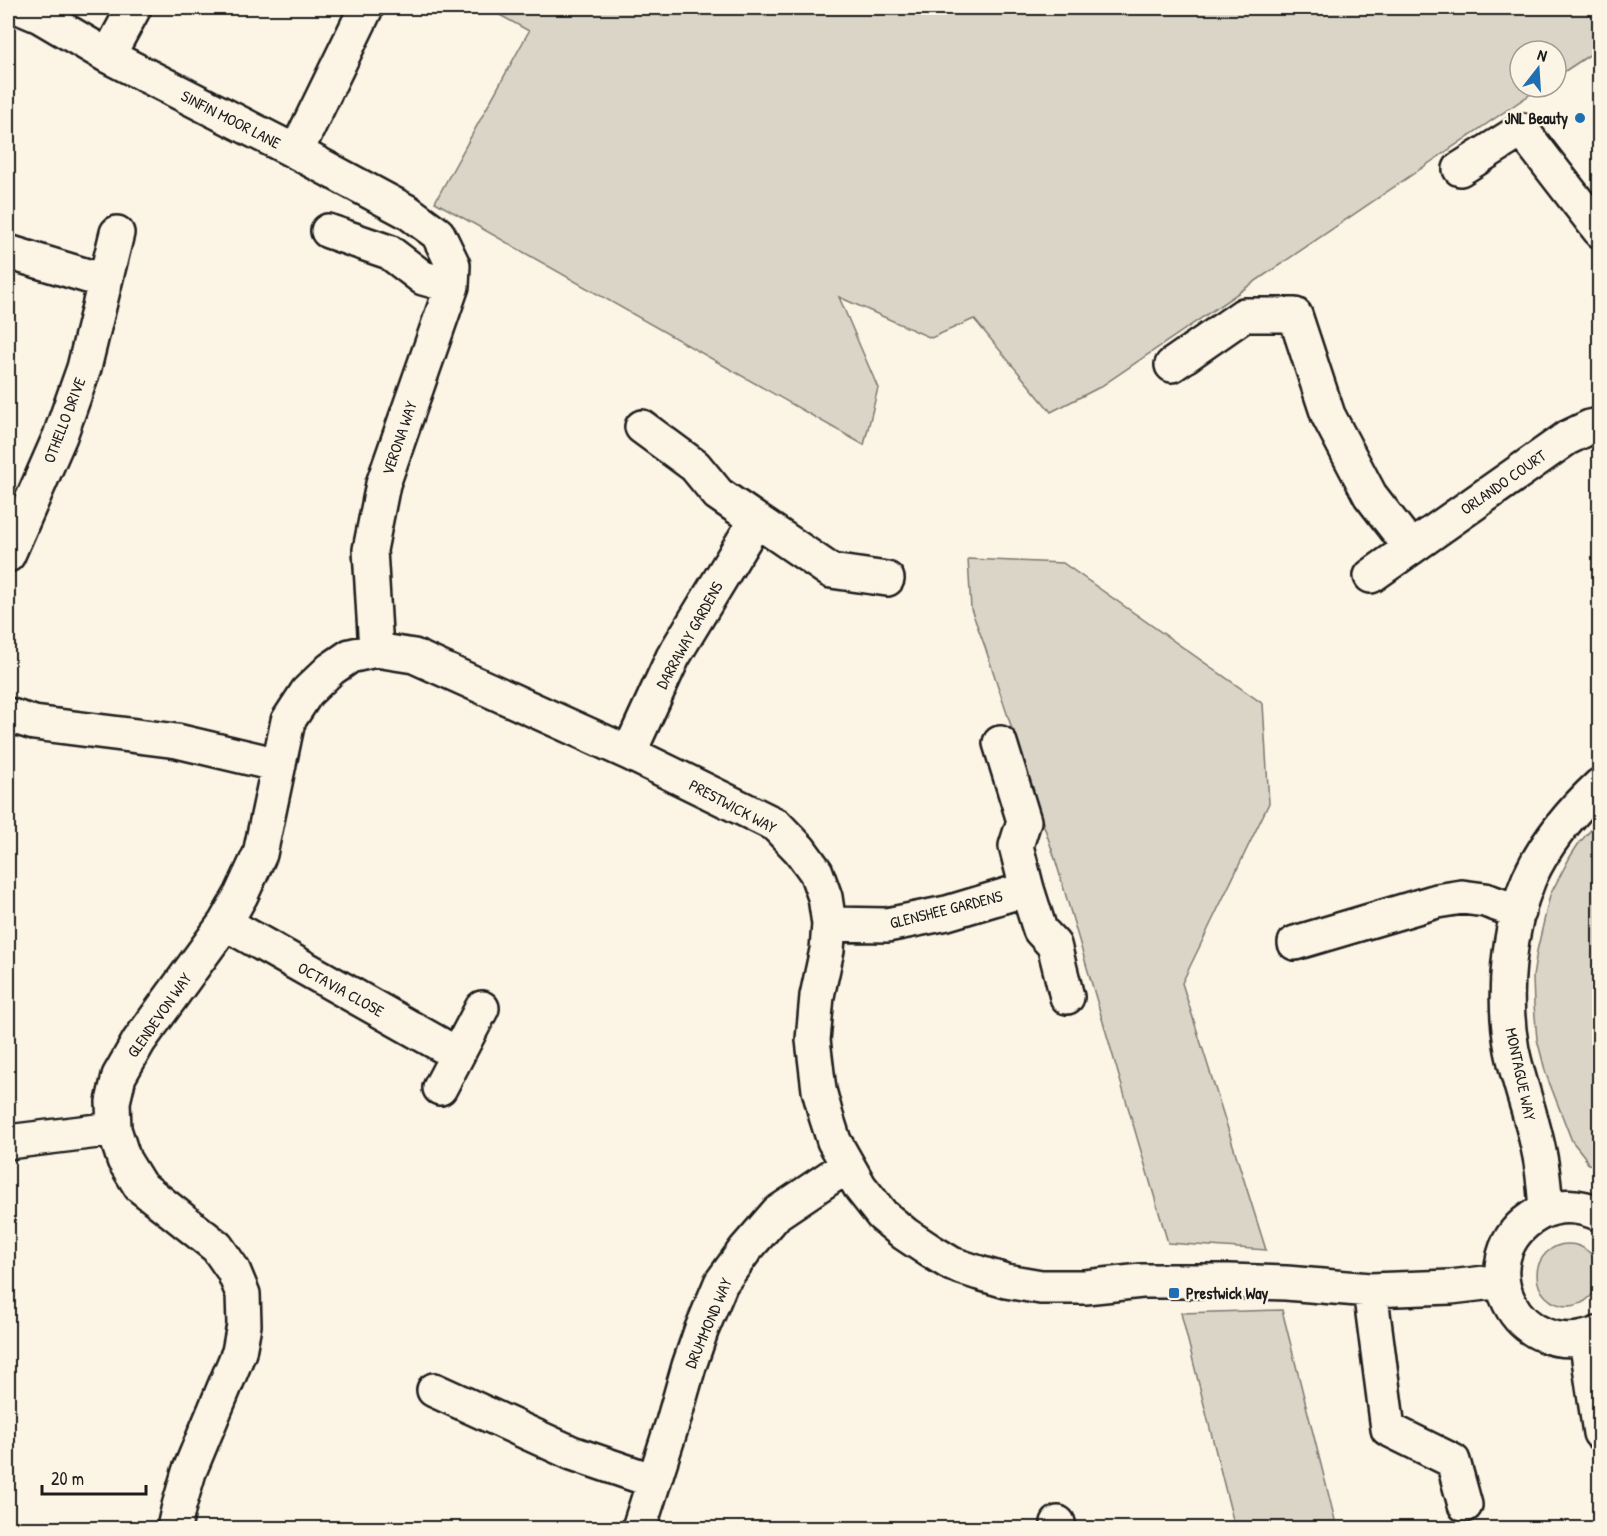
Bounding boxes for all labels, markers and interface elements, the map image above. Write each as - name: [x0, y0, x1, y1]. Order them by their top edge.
- north arrow: [1508, 39, 1568, 99]
- text: N: [1535, 43, 1550, 67]
- street label: SINFIN MOOR LANE: [177, 84, 285, 154]
- place label: JNL Beauty: [1505, 107, 1568, 130]
- marker: JNL Beauty: [1573, 111, 1587, 125]
- street label: OTHELLO DRIVE: [38, 374, 90, 466]
- street label: VERONA WAY: [376, 398, 422, 478]
- street label: ORLANDO COURT: [1456, 444, 1551, 520]
- street label: DARRAWAY GARDENS: [650, 577, 728, 693]
- street label: PRESTWICK WAY: [685, 774, 781, 838]
- street label: GLENSHEE GARDENS: [887, 884, 1005, 934]
- street label: OCTAVIA CLOSE: [294, 956, 388, 1022]
- street label: GLENDEVON WAY: [122, 968, 196, 1062]
- street label: MONTAGUE WAY: [1500, 1026, 1542, 1122]
- street label: DRUMMOND WAY: [679, 1274, 737, 1372]
- place label: Prestwick Way: [1186, 1282, 1269, 1305]
- marker: Prestwick Way: [1167, 1286, 1181, 1300]
- scale bar: [42, 1458, 146, 1496]
- text: 20 m: [51, 1466, 84, 1491]

